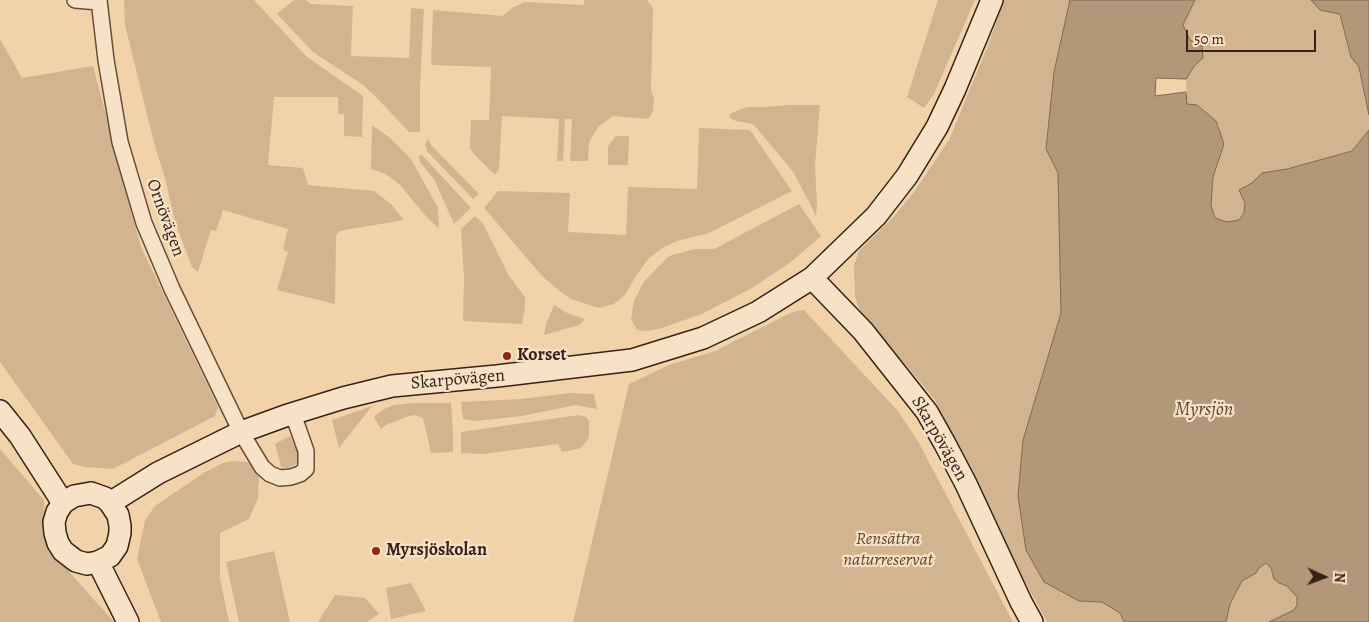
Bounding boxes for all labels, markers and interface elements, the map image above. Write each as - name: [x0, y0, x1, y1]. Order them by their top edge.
- scale bar: [1189, 20, 1319, 52]
- text: 50 m: [1194, 29, 1224, 49]
- street label: Ornövägen: [141, 176, 189, 260]
- place label: Korset: [517, 345, 567, 367]
- marker: Korset: [501, 350, 513, 362]
- street label: Skarpövägen: [410, 365, 506, 395]
- street label: Skarpövägen: [906, 393, 972, 485]
- water label: Myrsjön: [1175, 399, 1233, 421]
- park label: Rensättra naturreservat: [843, 529, 933, 572]
- place label: Myrsjöskolan: [386, 540, 487, 562]
- marker: Myrsjöskolan: [370, 545, 382, 557]
- north arrow: [1299, 552, 1349, 602]
- text: N: [1330, 572, 1349, 583]

